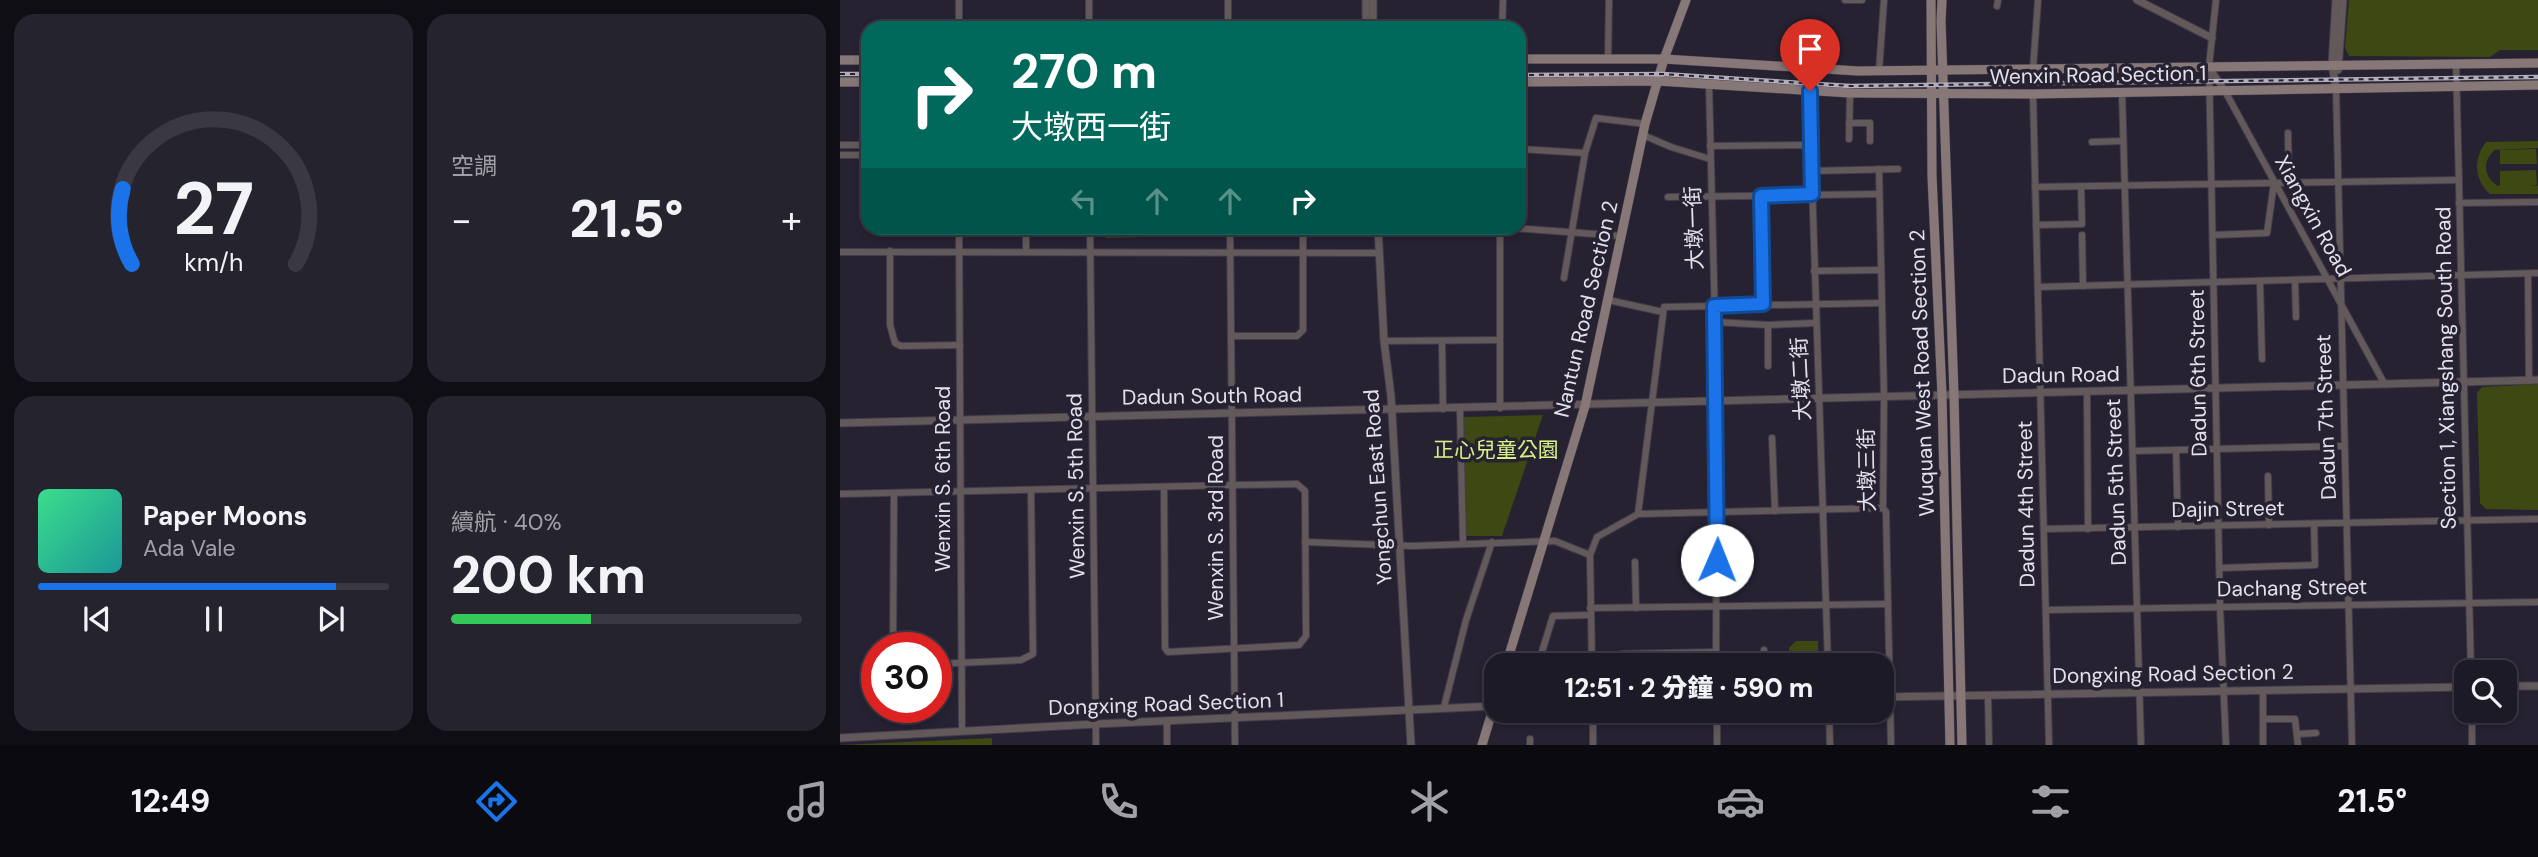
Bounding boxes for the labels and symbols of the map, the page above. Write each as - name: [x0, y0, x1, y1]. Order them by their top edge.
- pin: [1780, 19, 1840, 91]
- street label: Wenxin Road Section 1: [1989, 59, 2207, 91]
- street label: Xiangxin Road: [2268, 150, 2358, 282]
- street label: 大墩一街: [1679, 186, 1709, 270]
- street label: Nantun Road Section 2: [1547, 198, 1625, 420]
- street label: Section 1, Xiangshang South Road: [2429, 206, 2463, 530]
- street label: Wuquan West Road Section 2: [1903, 229, 1941, 517]
- street label: Dadun 6th Street: [2183, 289, 2213, 457]
- street label: Dadun 7th Street: [2309, 334, 2343, 500]
- street label: 大墩二街: [1785, 336, 1817, 422]
- street label: Dadun Road: [2002, 360, 2120, 390]
- street label: Dadun South Road: [1122, 380, 1302, 412]
- street label: Wenxin S. 6th Road: [929, 386, 957, 572]
- street label: Yongchun East Road: [1357, 388, 1399, 586]
- street label: Wenxin S. 5th Road: [1060, 393, 1092, 579]
- street label: Dadun 5th Street: [2099, 398, 2133, 566]
- street label: Dadun 4th Street: [2011, 420, 2041, 588]
- street label: 大墩三街: [1852, 428, 1882, 512]
- street label: Wenxin S. 3rd Road: [1202, 435, 1230, 621]
- park label: 正心兒童公園: [1433, 436, 1559, 464]
- street label: Dajin Street: [2171, 494, 2285, 524]
- position arrow: [1680, 523, 1754, 597]
- street label: Dachang Street: [2217, 573, 2367, 603]
- speed limit sign: 30: [861, 632, 952, 723]
- street label: Dongxing Road Section 2: [2052, 658, 2294, 690]
- street label: Dongxing Road Section 1: [1048, 686, 1284, 722]

